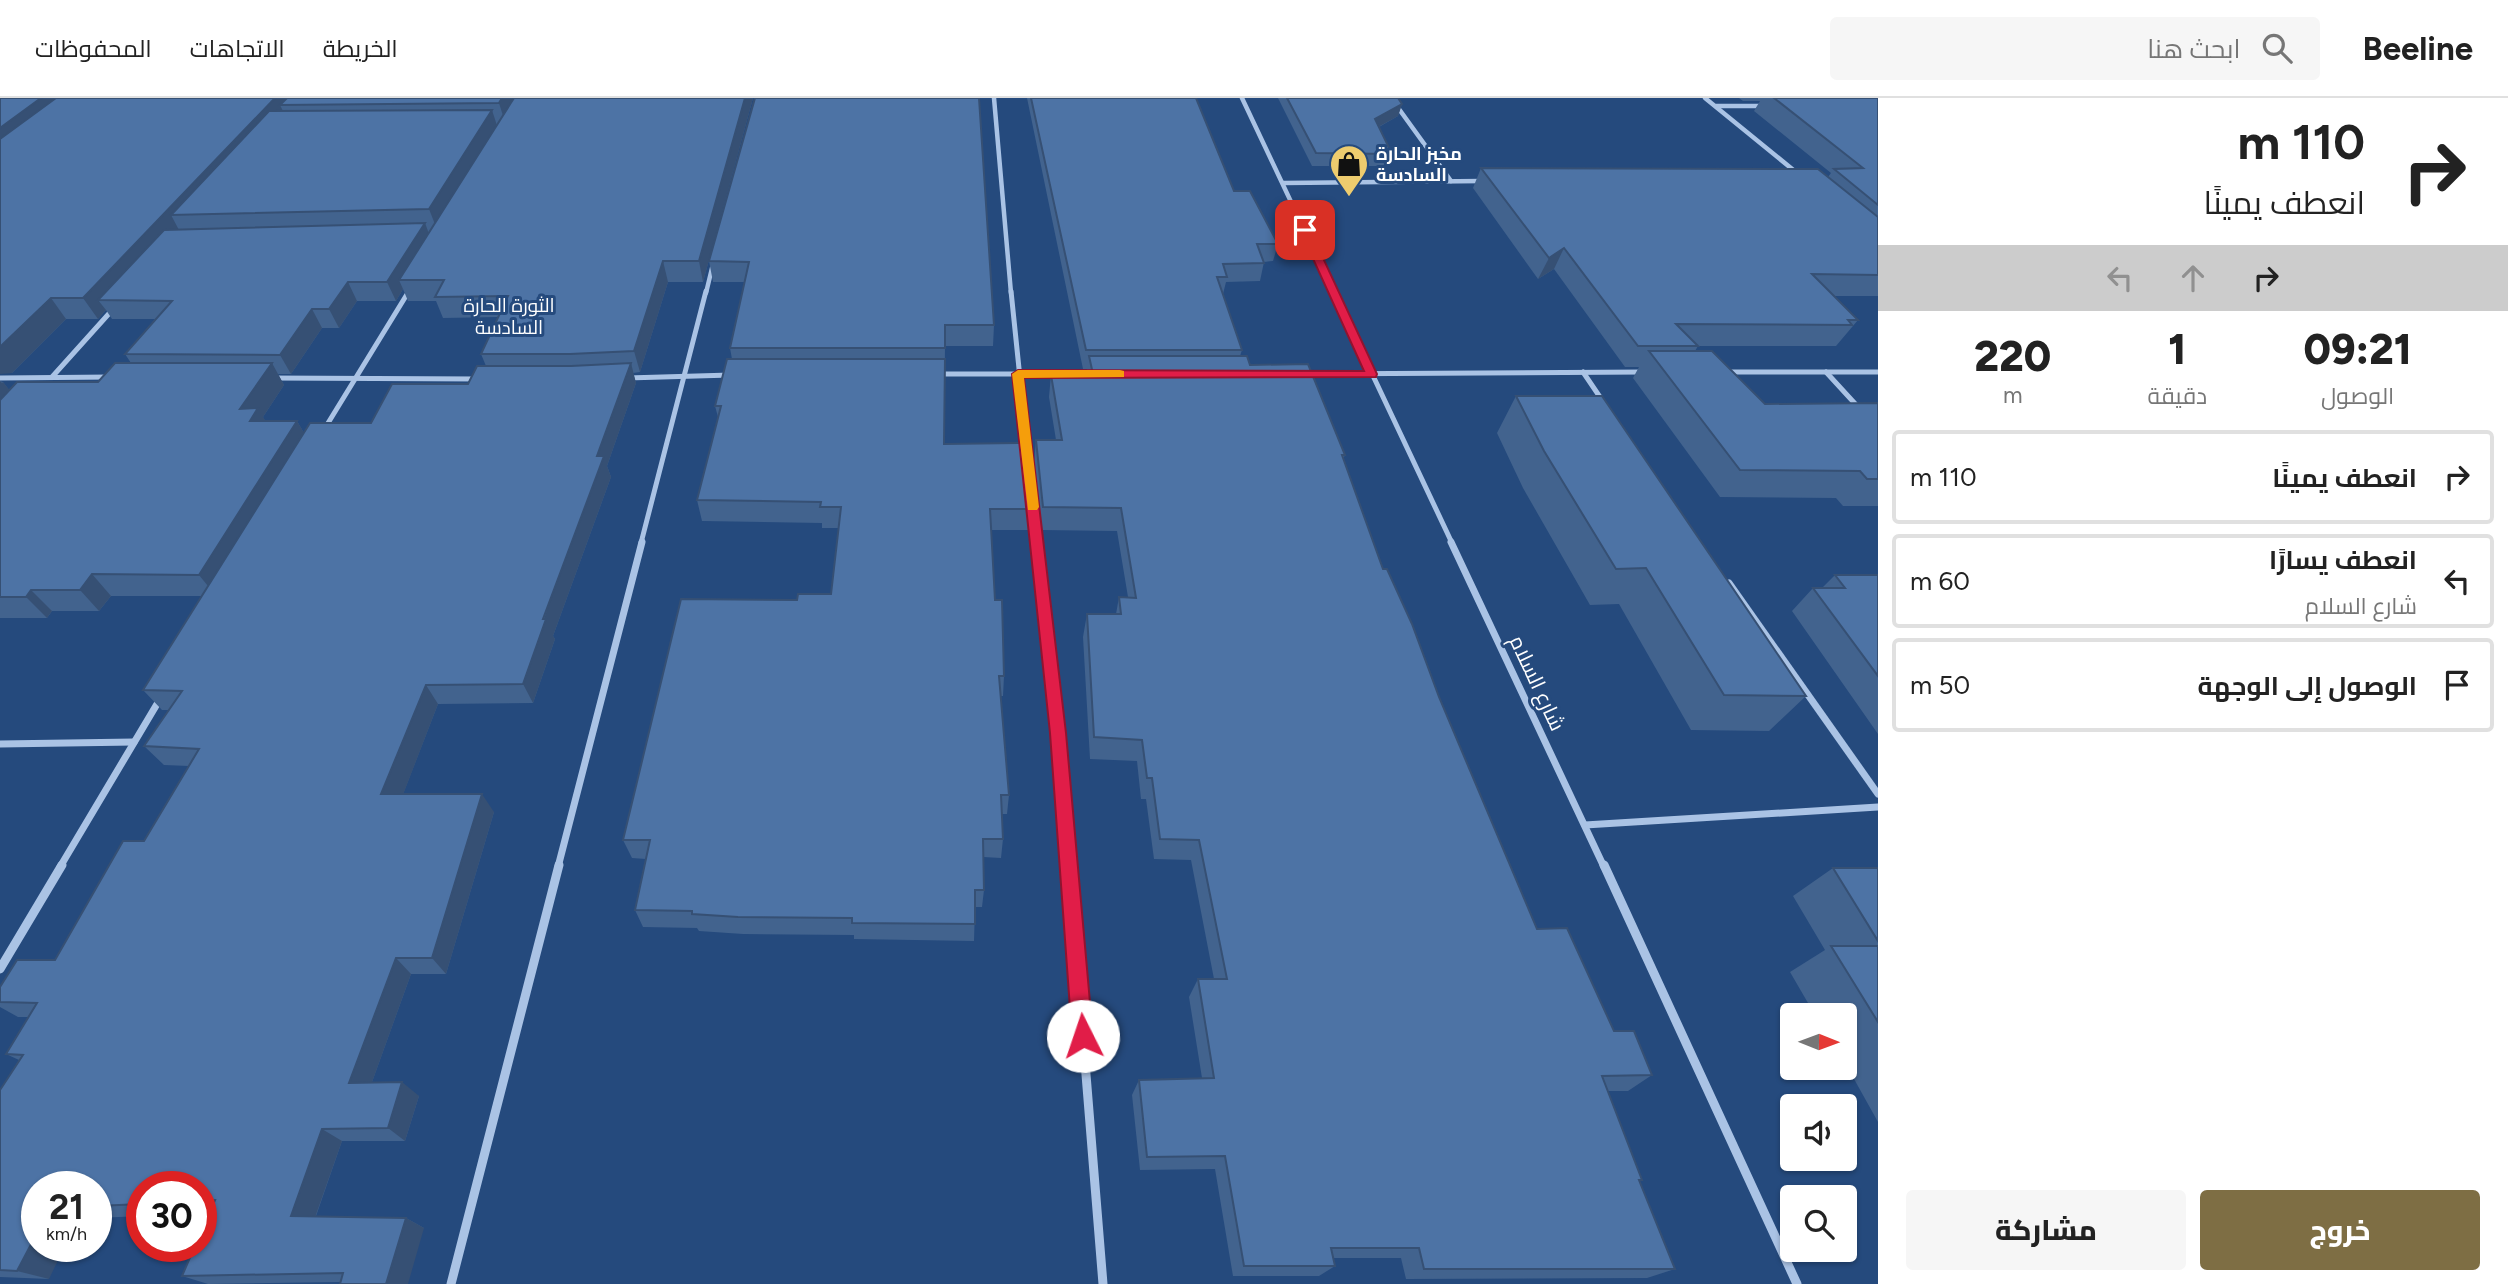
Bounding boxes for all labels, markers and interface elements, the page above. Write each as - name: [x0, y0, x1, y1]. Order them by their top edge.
- search box: [1830, 17, 2320, 80]
- icon: search: [2258, 29, 2296, 67]
- text: Beeline: [2362, 29, 2473, 68]
- text: ابحث هنا: [2147, 33, 2240, 65]
- text: المحفوظات: [35, 34, 152, 63]
- text: الاتجاهات: [190, 34, 285, 63]
- text: الخريطة: [323, 34, 398, 63]
- text: 110 m: [2237, 112, 2365, 171]
- icon: right: [2389, 126, 2480, 217]
- shop icon: مخبز الحارة السادسة: [1328, 143, 1370, 198]
- place label: مخبز الحارة السادسة: [1376, 143, 1462, 186]
- text: انعطف يمينًا: [2203, 184, 2365, 222]
- pin: [1275, 200, 1335, 260]
- icon: arrive: [1286, 211, 1324, 249]
- icon: left: [2101, 259, 2139, 297]
- icon: ahead: [2174, 259, 2212, 297]
- icon: right: [2247, 259, 2285, 297]
- district label: الثورة الحارة السادسة: [463, 294, 555, 339]
- text: 1: [2168, 324, 2186, 375]
- text: 09:21: [2304, 324, 2412, 375]
- text: 220: [1974, 331, 2051, 382]
- text: m: [2003, 381, 2022, 409]
- text: دقيقة: [2147, 382, 2207, 410]
- text: الوصول: [2321, 382, 2394, 410]
- icon: right: [2438, 458, 2476, 496]
- text: 110 m: [1910, 461, 1977, 493]
- text: انعطف يمينًا: [2272, 462, 2417, 494]
- text: انعطف يسارًا: [2269, 544, 2417, 576]
- icon: left: [2438, 562, 2476, 600]
- text: 60 m: [1910, 565, 1970, 597]
- text: شارع السلام: [2305, 592, 2417, 620]
- street label: شارع السلام: [1503, 631, 1570, 735]
- icon: arrive: [2438, 666, 2476, 704]
- text: 50 m: [1910, 669, 1970, 701]
- text: الوصول إلى الوجهة: [2197, 670, 2417, 702]
- position arrow: [1046, 999, 1120, 1073]
- north arrow: [1780, 1003, 1857, 1080]
- map controls: [1780, 1003, 1857, 1262]
- button: sound: [1780, 1094, 1857, 1171]
- speed limit sign: 30: [126, 1171, 217, 1262]
- button: search: [1780, 1185, 1857, 1262]
- text: 21: [49, 1186, 84, 1228]
- button: مشاركة: [1906, 1190, 2186, 1270]
- button: خروج: [2200, 1190, 2480, 1270]
- text: km/h: [46, 1223, 87, 1245]

